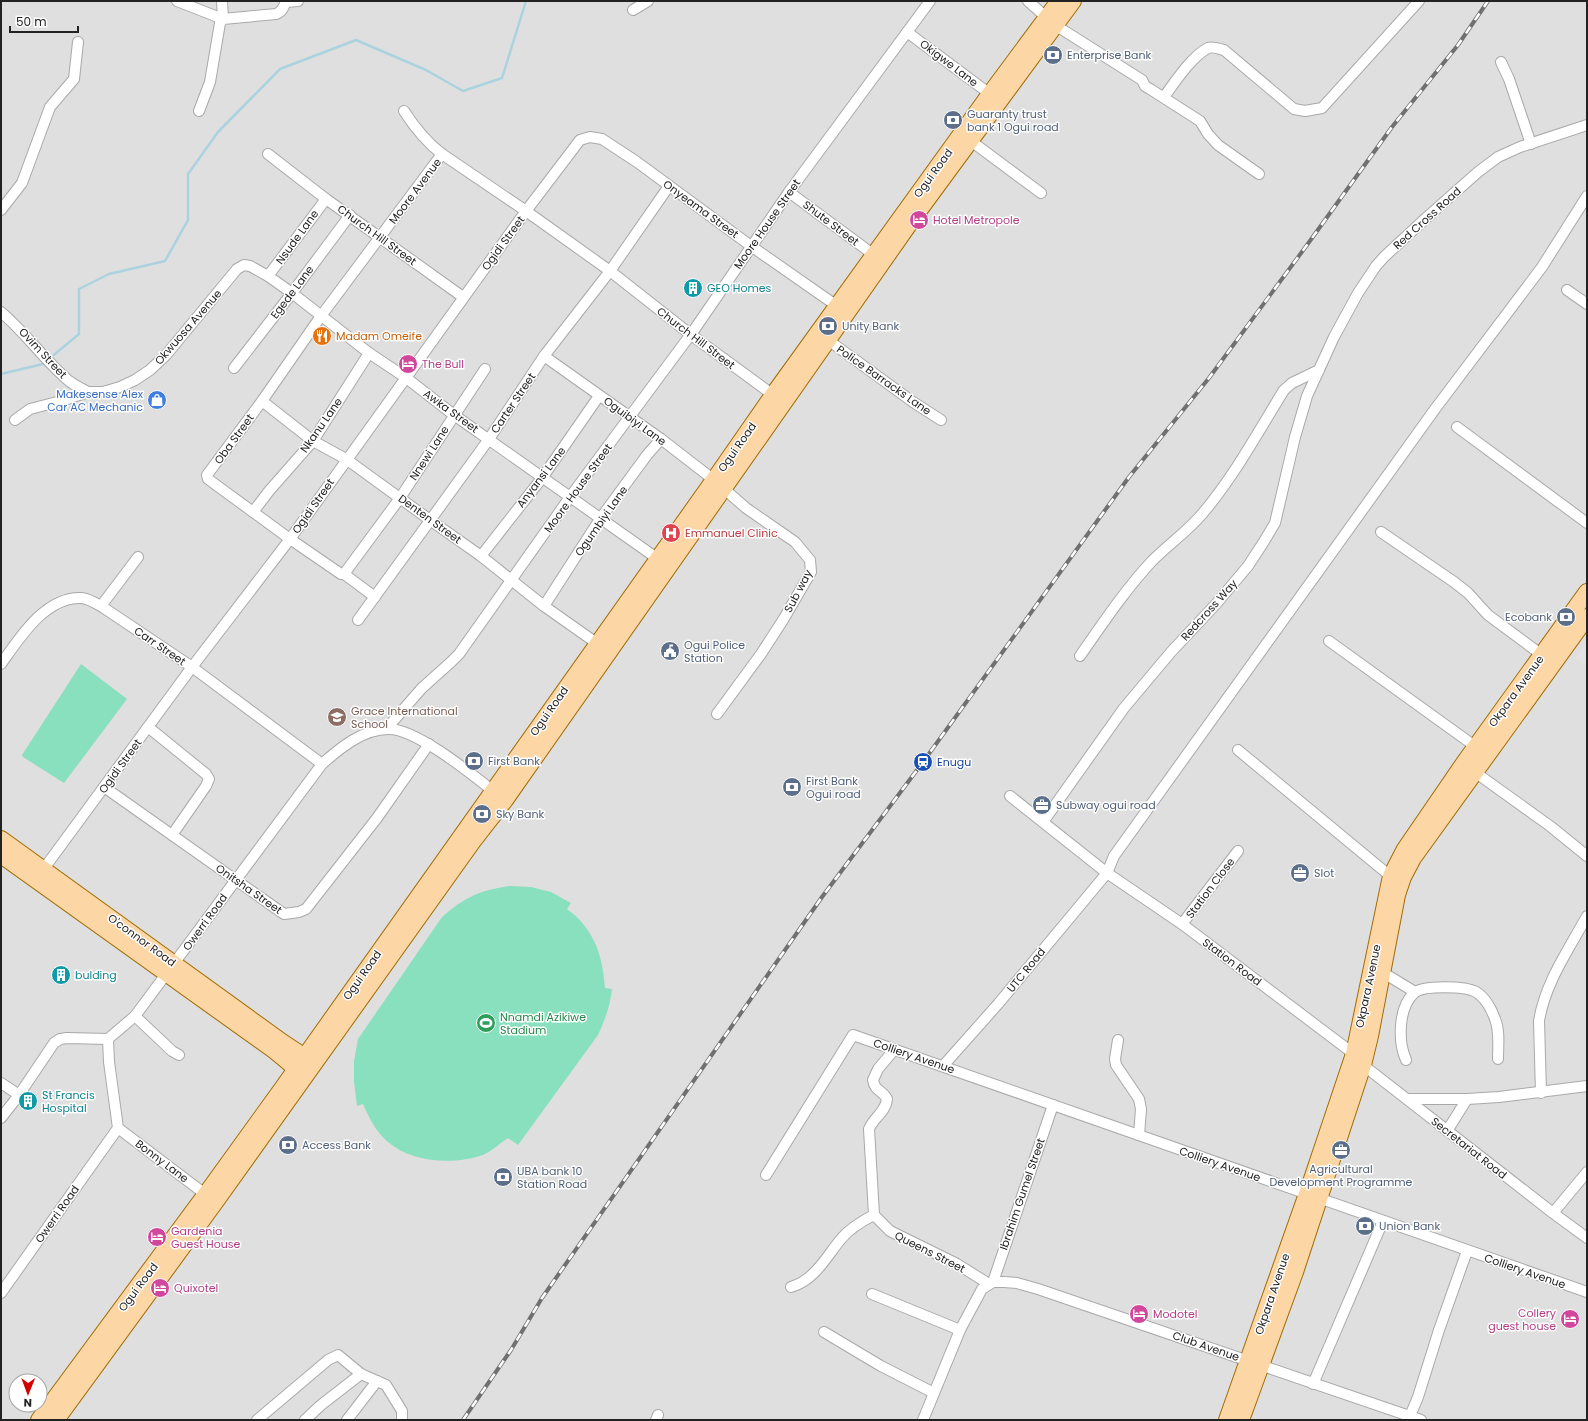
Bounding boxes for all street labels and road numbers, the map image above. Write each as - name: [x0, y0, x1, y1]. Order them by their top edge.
- street label: Okigwe Lane: [917, 36, 982, 90]
- street label: Ogui Road: [910, 145, 956, 201]
- street label: Moore Avenue: [385, 155, 445, 227]
- street label: Onyeama Street: [660, 176, 742, 242]
- street label: Moore House Street: [730, 176, 804, 272]
- street label: Red Cross Road: [1389, 183, 1465, 253]
- street label: Shute Street: [800, 197, 862, 249]
- street label: Church Hill Street: [334, 201, 420, 269]
- street label: Nsude Lane: [272, 206, 322, 267]
- street label: Ogidi Street: [478, 212, 528, 274]
- street label: Egede Lane: [267, 262, 317, 322]
- street label: Okwuosa Avenue: [151, 286, 225, 368]
- street label: Church Hill Street: [654, 303, 738, 373]
- street label: Ovim Street: [15, 324, 71, 382]
- street label: Police Barracks Lane: [833, 341, 935, 419]
- street label: Carter Street: [487, 369, 539, 437]
- street label: Awka Street: [420, 386, 482, 436]
- street label: Oguibiyi Lane: [600, 393, 670, 449]
- street label: Nkanu Lane: [296, 394, 346, 456]
- street label: Oba Street: [210, 411, 258, 467]
- street label: Ogui Road: [714, 419, 760, 475]
- street label: Nnewi Lane: [405, 422, 453, 483]
- street label: Moore House Street: [540, 440, 616, 536]
- street label: Anyansi Lane: [513, 443, 569, 511]
- street label: Ogidi Street: [288, 475, 338, 537]
- street label: Ogumbiyi Lane: [571, 482, 631, 559]
- street label: Denten Street: [395, 491, 465, 547]
- street label: Sub way: [780, 566, 816, 615]
- street label: Redcross Way: [1177, 575, 1241, 644]
- street label: Carr Street: [131, 623, 189, 669]
- street label: Okpara Avenue: [1485, 652, 1548, 730]
- street label: Ogui Road: [526, 683, 572, 739]
- street label: Ogidi Street: [95, 735, 145, 797]
- street label: Station Close: [1182, 854, 1238, 922]
- street label: Onitsha Street: [213, 860, 285, 918]
- street label: Owerri Road: [179, 890, 231, 954]
- street label: O'connor Road: [105, 910, 179, 970]
- street label: Station Road: [1199, 934, 1265, 990]
- street label: Okpara Avenue: [1351, 943, 1385, 1029]
- street label: UTC Road: [1003, 944, 1049, 996]
- street label: Ogui Road: [339, 947, 385, 1003]
- street label: Colliery Avenue: [871, 1035, 957, 1077]
- street label: Secretariat Road: [1428, 1113, 1510, 1183]
- street label: Bonny Lane: [132, 1136, 192, 1186]
- street label: Ibrahim Gumel Street: [995, 1136, 1049, 1252]
- street label: Colliery Avenue: [1177, 1143, 1263, 1185]
- street label: Owerri Road: [31, 1182, 83, 1246]
- street label: Queens Street: [892, 1227, 968, 1277]
- street label: Colliery Avenue: [1482, 1250, 1568, 1292]
- street label: Okpara Avenue: [1251, 1251, 1293, 1337]
- street label: Ogui Road: [114, 1259, 162, 1315]
- street label: Club Avenue: [1170, 1327, 1242, 1365]

